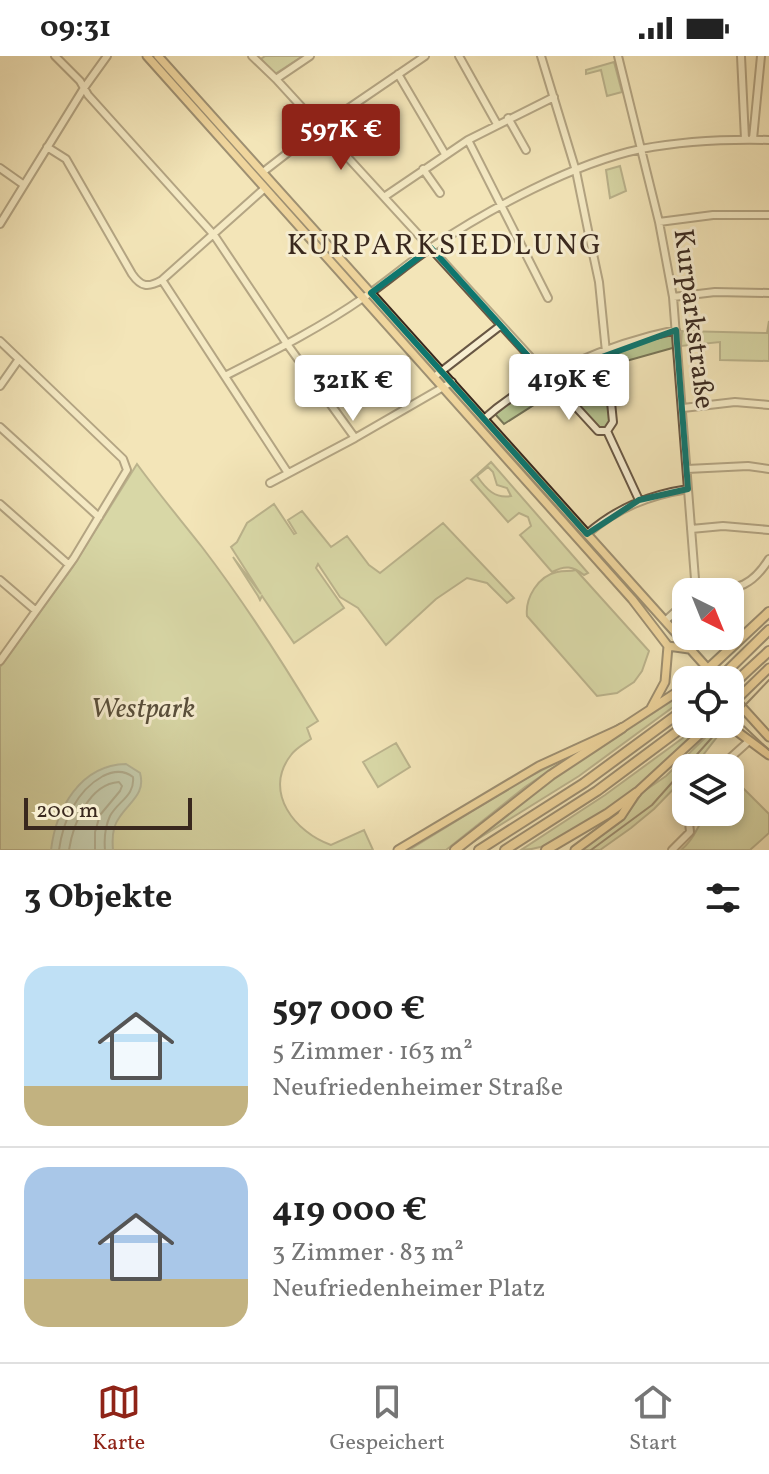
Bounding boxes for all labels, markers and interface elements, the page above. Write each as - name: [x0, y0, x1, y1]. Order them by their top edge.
- text: 09:31: [40, 7, 111, 49]
- pin: 597K €: [276, 104, 406, 172]
- text: 597K €: [300, 112, 382, 148]
- district label: KURPARKSIEDLUNG: [287, 225, 603, 267]
- street label: Kurparkstraße: [663, 227, 723, 411]
- pin: 419K €: [504, 354, 634, 422]
- pin: 321K €: [288, 355, 418, 423]
- text: 419K €: [527, 362, 611, 398]
- text: 321K €: [313, 363, 393, 399]
- north arrow: [672, 578, 744, 650]
- map controls: [672, 578, 744, 826]
- button: locate: [672, 666, 744, 738]
- park label: Westpark: [91, 690, 195, 729]
- button: layers: [672, 754, 744, 826]
- scale bar: [24, 794, 192, 830]
- text: 200 m: [36, 796, 98, 827]
- text: 3 Objekte: [24, 875, 172, 922]
- icon: filters: [701, 876, 745, 920]
- text: 597 000 €: [272, 987, 425, 1034]
- icon: home: [88, 998, 184, 1094]
- text: 5 Zimmer · 163 m²: [272, 1034, 473, 1070]
- text: Neufriedenheimer Straße: [272, 1070, 563, 1106]
- text: 419 000 €: [272, 1188, 427, 1235]
- icon: home: [88, 1199, 184, 1295]
- text: 3 Zimmer · 83 m²: [272, 1235, 464, 1271]
- text: Neufriedenheimer Platz: [272, 1271, 545, 1307]
- tab: Karte: [92, 1380, 145, 1459]
- tab: Gespeichert: [329, 1380, 445, 1459]
- tab: Start: [629, 1380, 677, 1459]

